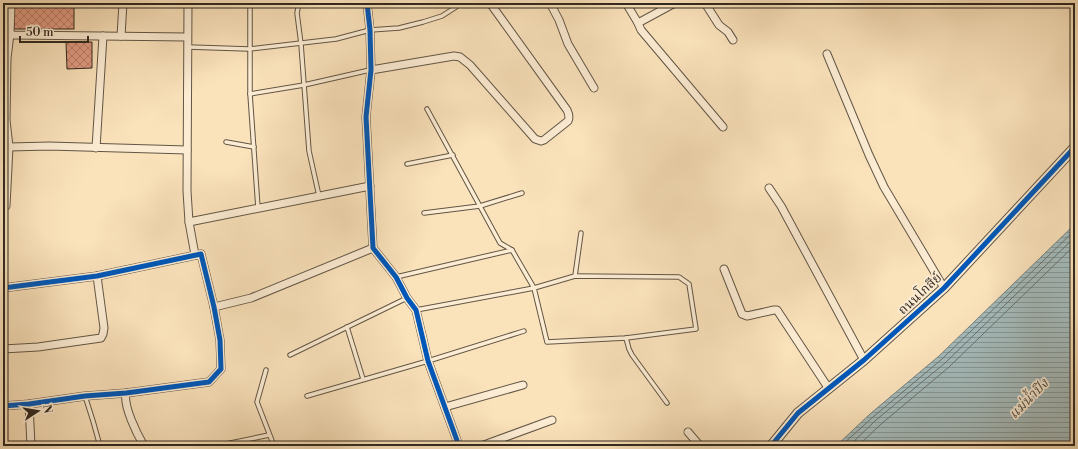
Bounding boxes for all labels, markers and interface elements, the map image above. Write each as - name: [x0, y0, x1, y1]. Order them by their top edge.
- scale bar: [20, 18, 88, 44]
- text: 50 m: [26, 25, 54, 40]
- street label: ถนนโกสีย์: [894, 269, 945, 318]
- water label: แม่น้ำปิง: [1004, 373, 1053, 423]
- north arrow: [18, 391, 58, 431]
- text: N: [39, 403, 55, 415]

